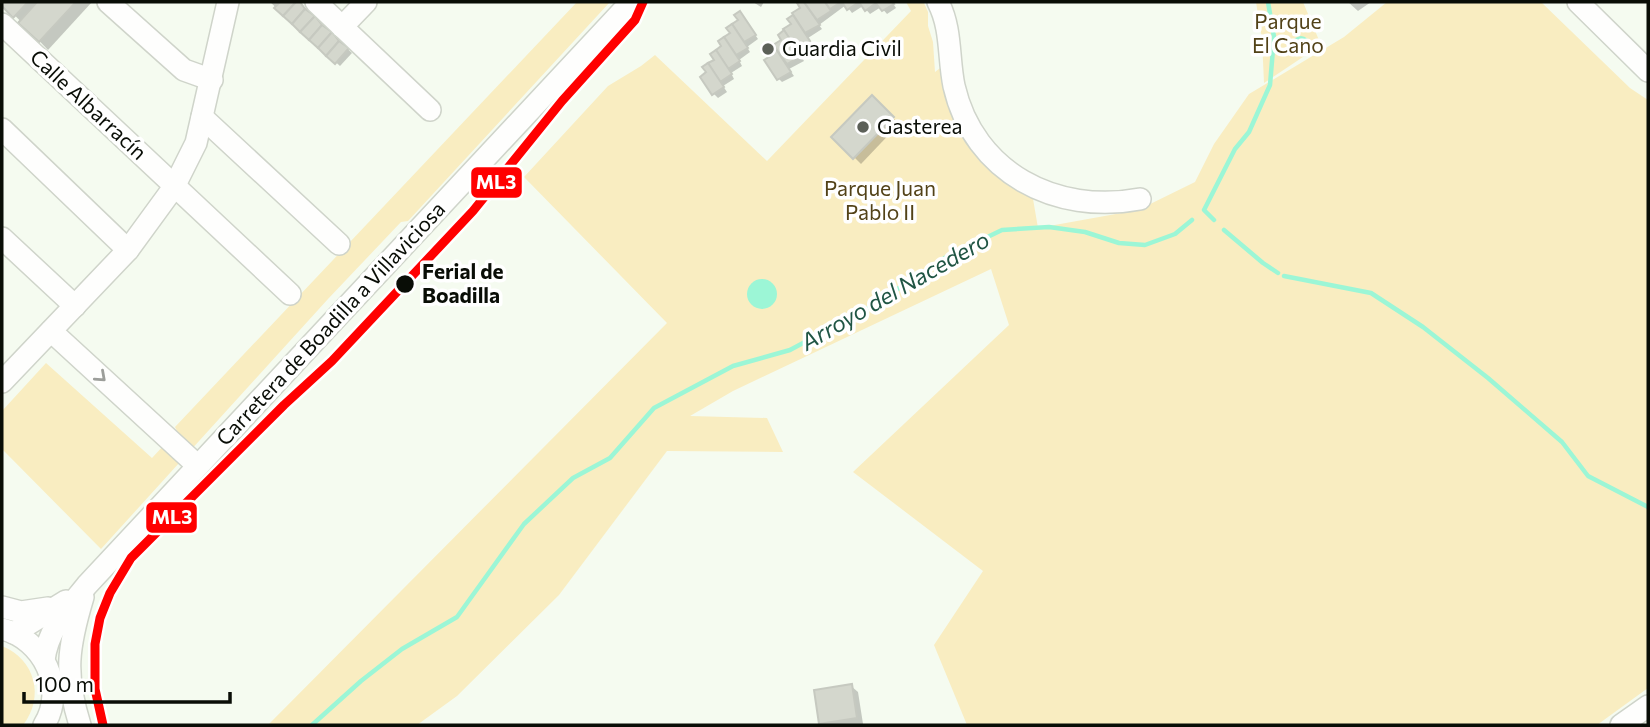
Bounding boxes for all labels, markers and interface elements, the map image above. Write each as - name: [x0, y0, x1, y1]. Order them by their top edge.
- park label: Parque El Cano: [1252, 8, 1324, 57]
- place label: Guardia Civil: [782, 35, 902, 60]
- marker: Guardia Civil: [760, 41, 776, 57]
- street label: Calle Albarracín: [26, 44, 152, 164]
- place label: Gasterea: [877, 113, 963, 138]
- marker: Gasterea: [855, 119, 871, 135]
- line badge: ML3: [470, 166, 523, 199]
- text: ML3: [476, 170, 516, 193]
- park label: Parque Juan Pablo II: [824, 175, 936, 224]
- street label: Carretera de Boadilla a Villaviciosa: [210, 196, 450, 450]
- water label: Arroyo del Nacedero: [794, 225, 994, 356]
- place label: Ferial de Boadilla: [422, 258, 504, 307]
- marker: Ferial de Boadilla: [394, 273, 416, 295]
- one-way arrow: [93, 369, 106, 381]
- line badge: ML3: [145, 501, 198, 534]
- text: ML3: [152, 505, 192, 528]
- scale bar: [24, 660, 231, 704]
- text: 100 m: [35, 671, 94, 696]

